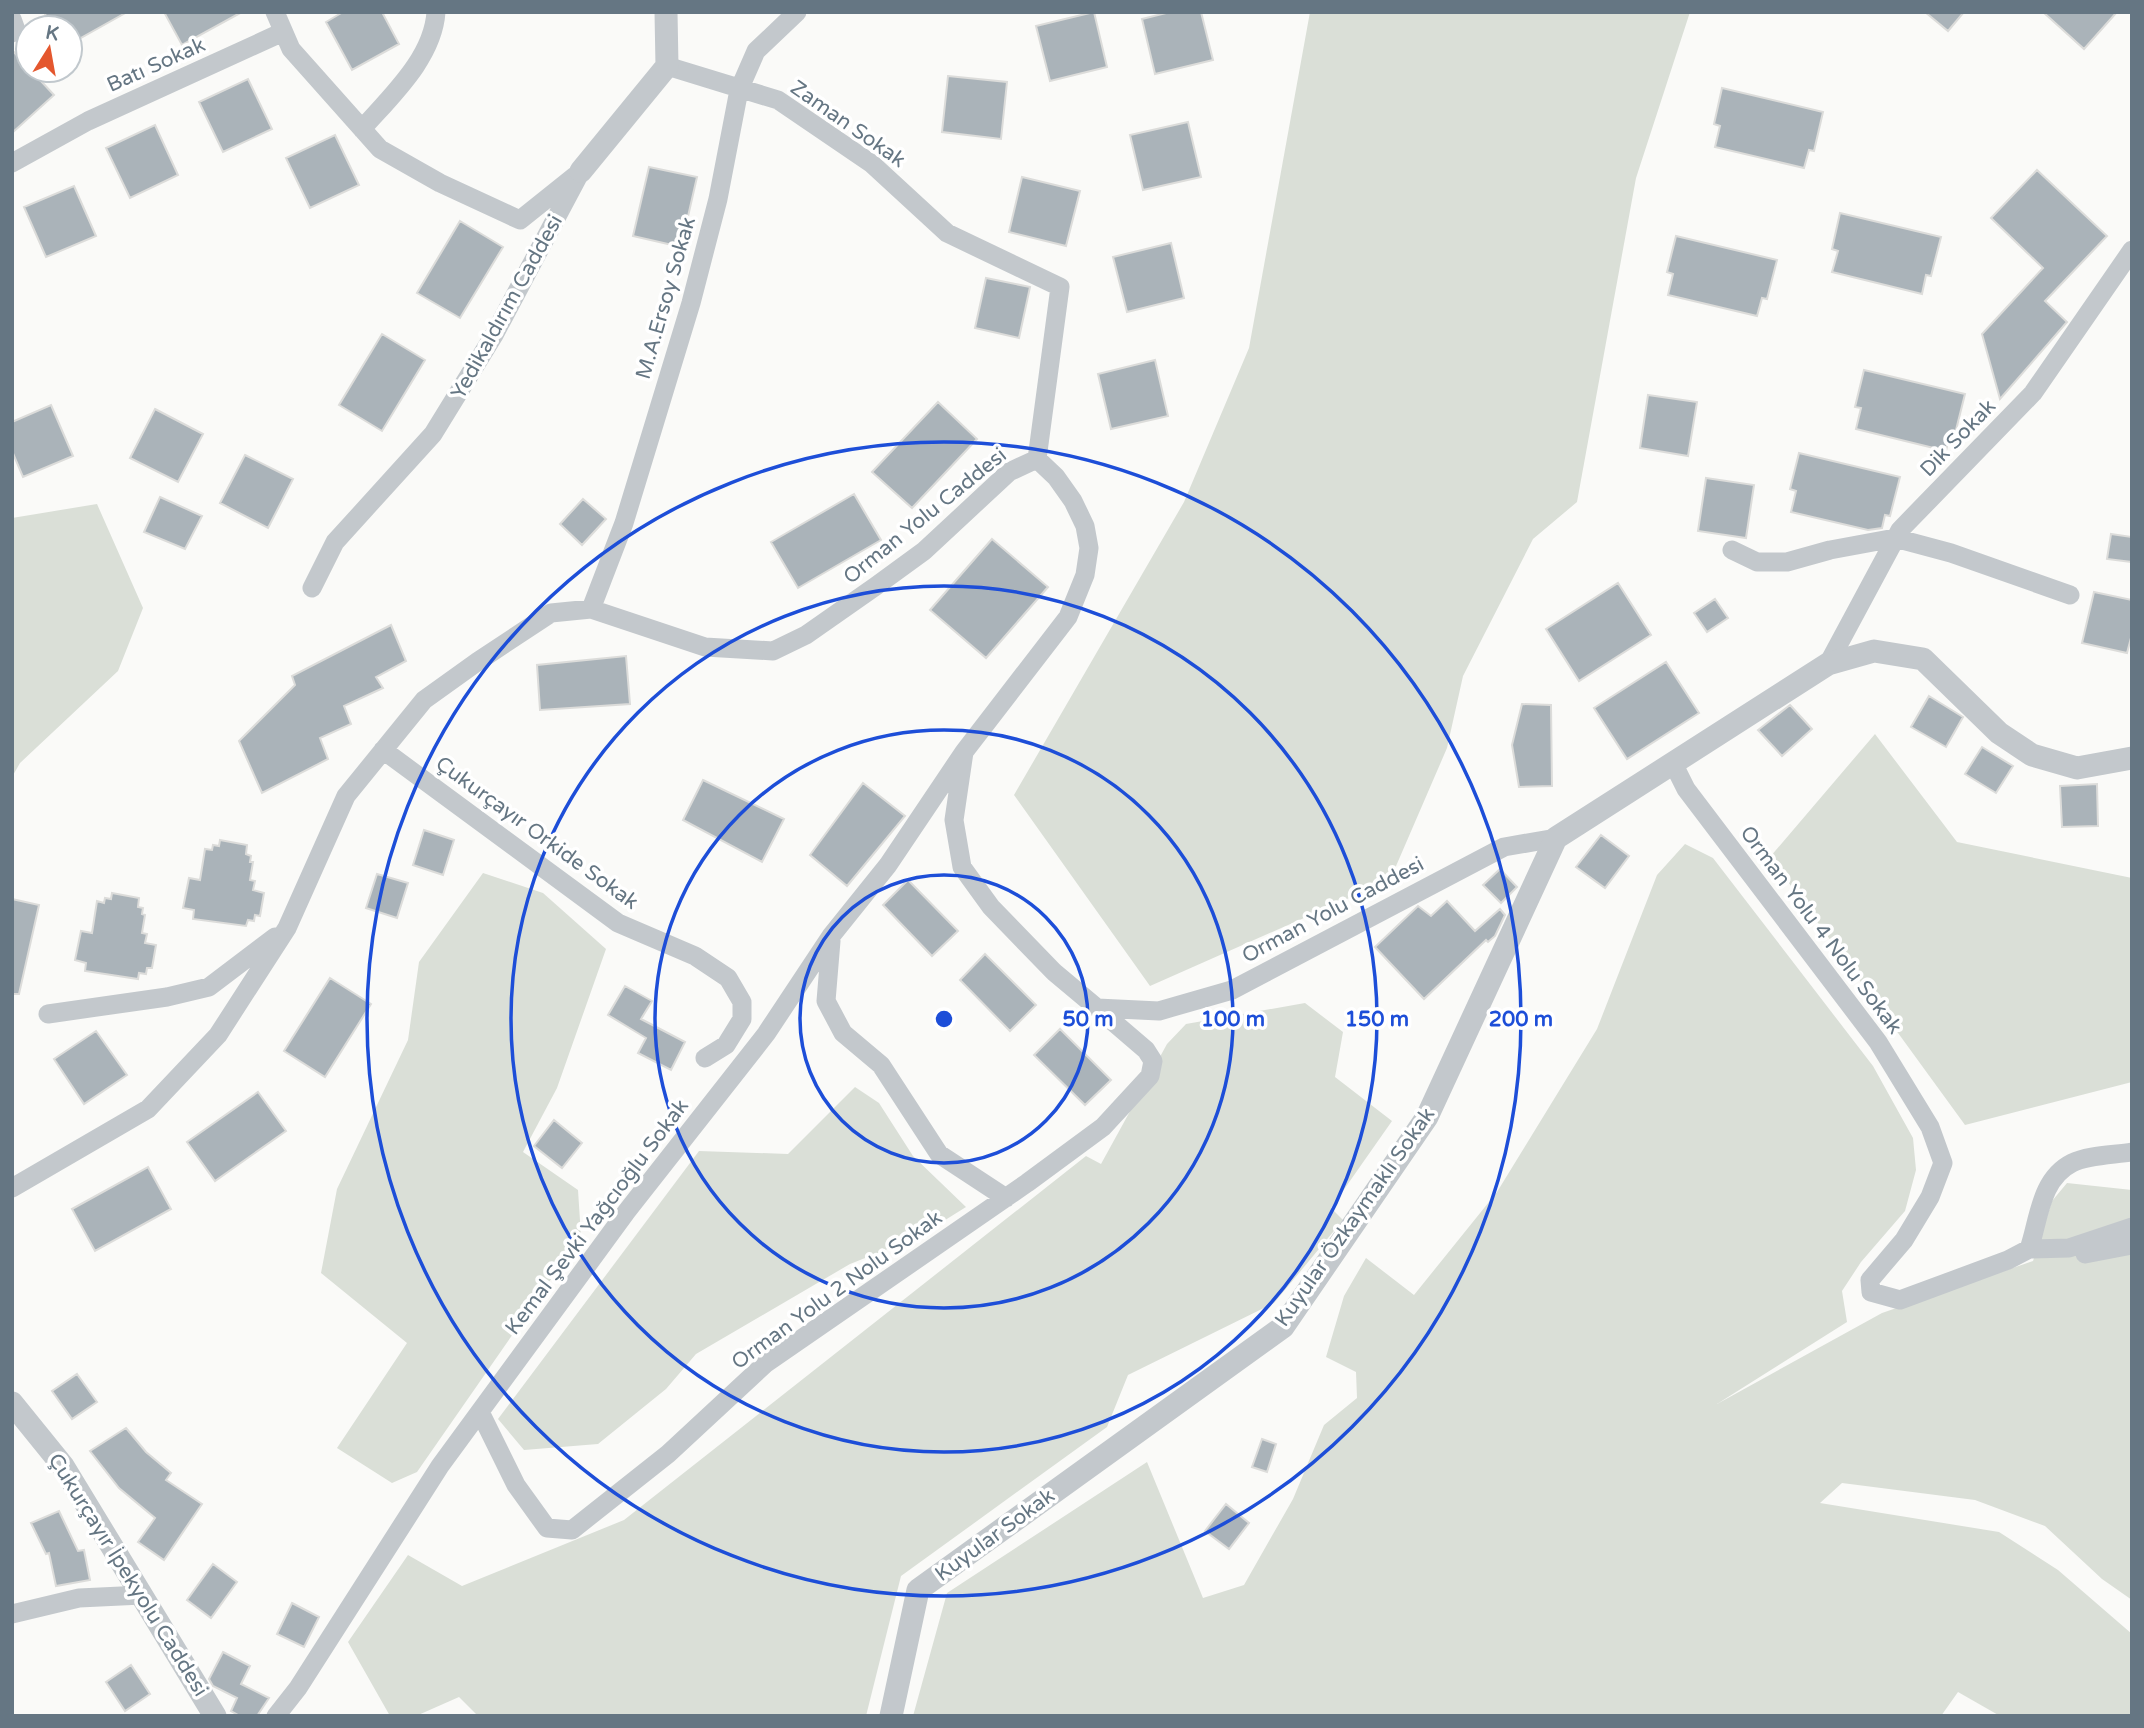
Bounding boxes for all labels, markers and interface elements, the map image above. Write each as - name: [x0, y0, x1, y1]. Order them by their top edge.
- north arrow: [14, 14, 84, 84]
- text: K: [44, 21, 61, 45]
- street label: Batı Sokak: [103, 32, 209, 98]
- street label: Zaman Sokak: [786, 75, 910, 173]
- street label: Yedikaldırım Caddesi: [446, 210, 568, 404]
- street label: M.A.Ersoy Sokak: [631, 214, 701, 382]
- street label: Dik Sokak: [1915, 394, 2001, 482]
- street label: Orman Yolu Caddesi: [838, 443, 1012, 589]
- street label: Çukurçayır Orkide Sokak: [431, 751, 643, 915]
- street label: Orman Yolu 4 Nolu Sokak: [1735, 821, 1907, 1039]
- street label: Orman Yolu Caddesi: [1238, 851, 1428, 969]
- centre of rings: [932, 1007, 956, 1031]
- text: 50 m: [1062, 1007, 1114, 1032]
- text: 100 m: [1201, 1007, 1265, 1032]
- text: 150 m: [1345, 1007, 1409, 1032]
- text: 200 m: [1489, 1007, 1553, 1032]
- street label: Kemal Şevki Yağcıoğlu Sokak: [500, 1094, 694, 1340]
- street label: Kuyular Özkaymaklı Sokak: [1270, 1103, 1440, 1331]
- street label: Orman Yolu 2 Nolu Sokak: [727, 1205, 947, 1375]
- street label: Çukurçayır İpekyolu Caddesi: [43, 1449, 213, 1701]
- street label: Kuyular Sokak: [930, 1483, 1060, 1587]

